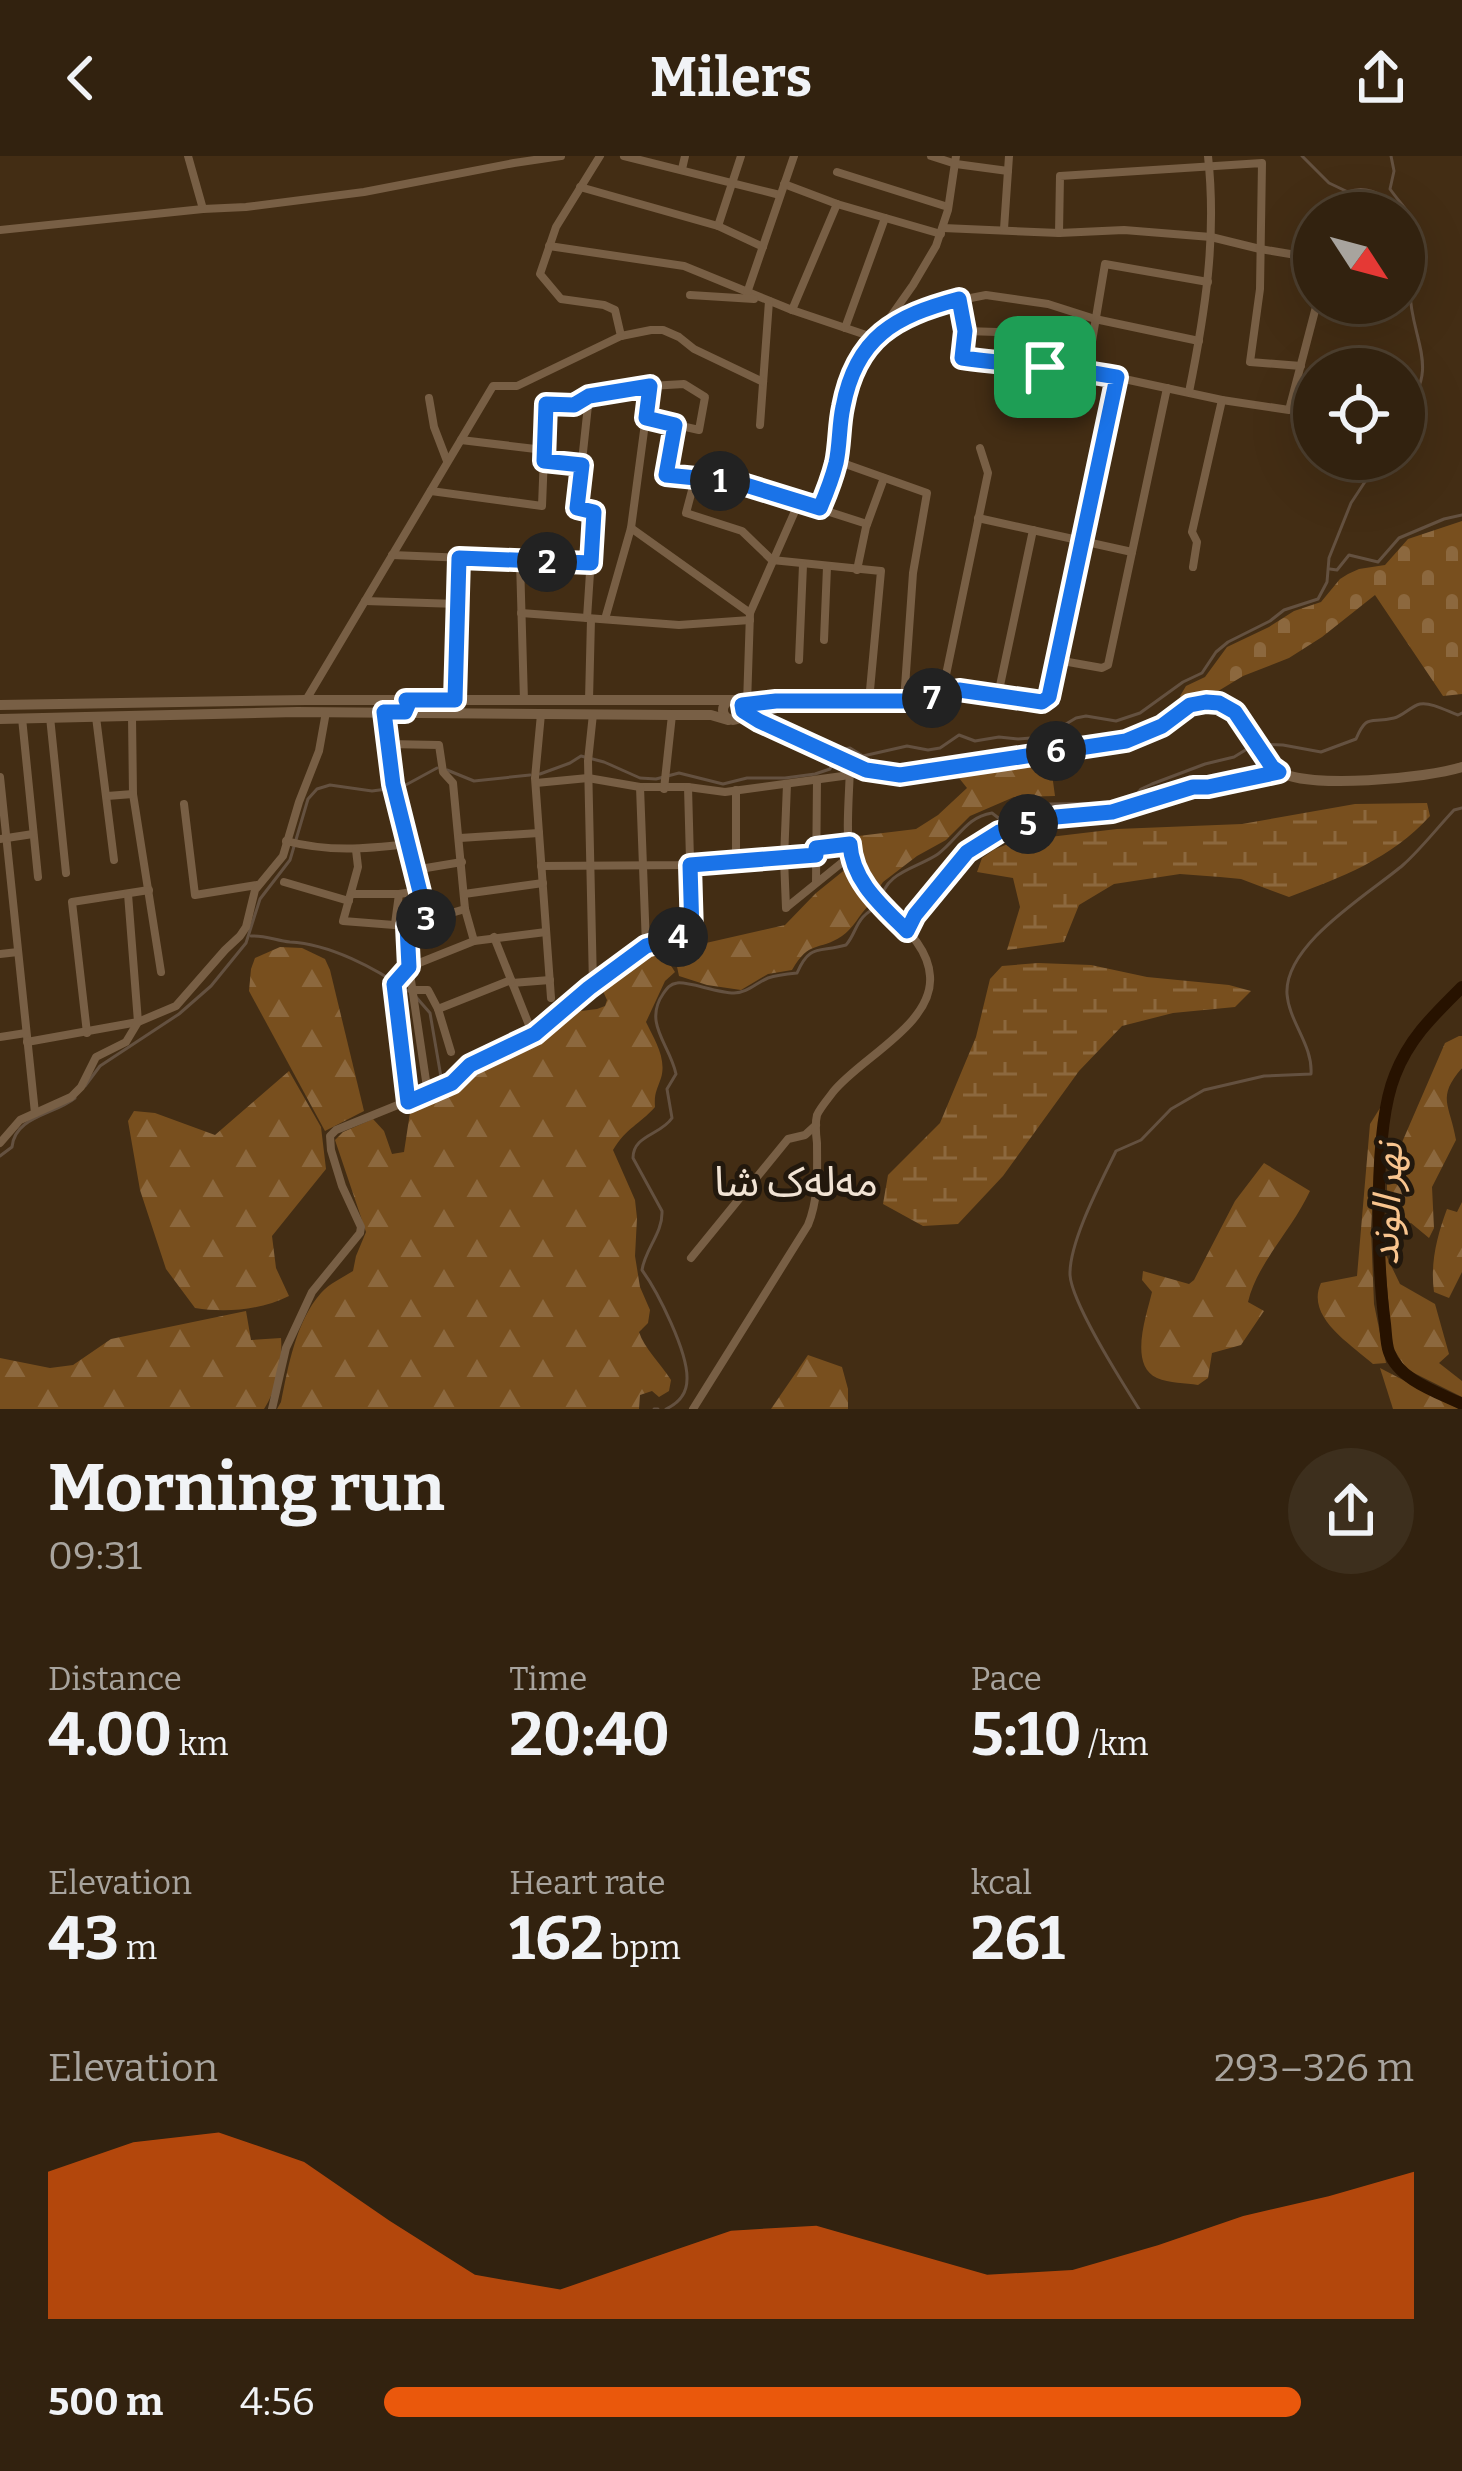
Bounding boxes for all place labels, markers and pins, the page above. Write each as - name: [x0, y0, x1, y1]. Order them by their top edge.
- pin: [994, 316, 1096, 418]
- pin: 1: [690, 451, 750, 511]
- pin: 2: [517, 532, 577, 592]
- pin: 7: [902, 668, 962, 728]
- pin: 6: [1026, 721, 1086, 781]
- pin: 5: [998, 794, 1058, 854]
- pin: 3: [396, 889, 456, 949]
- pin: 4: [648, 907, 708, 967]

